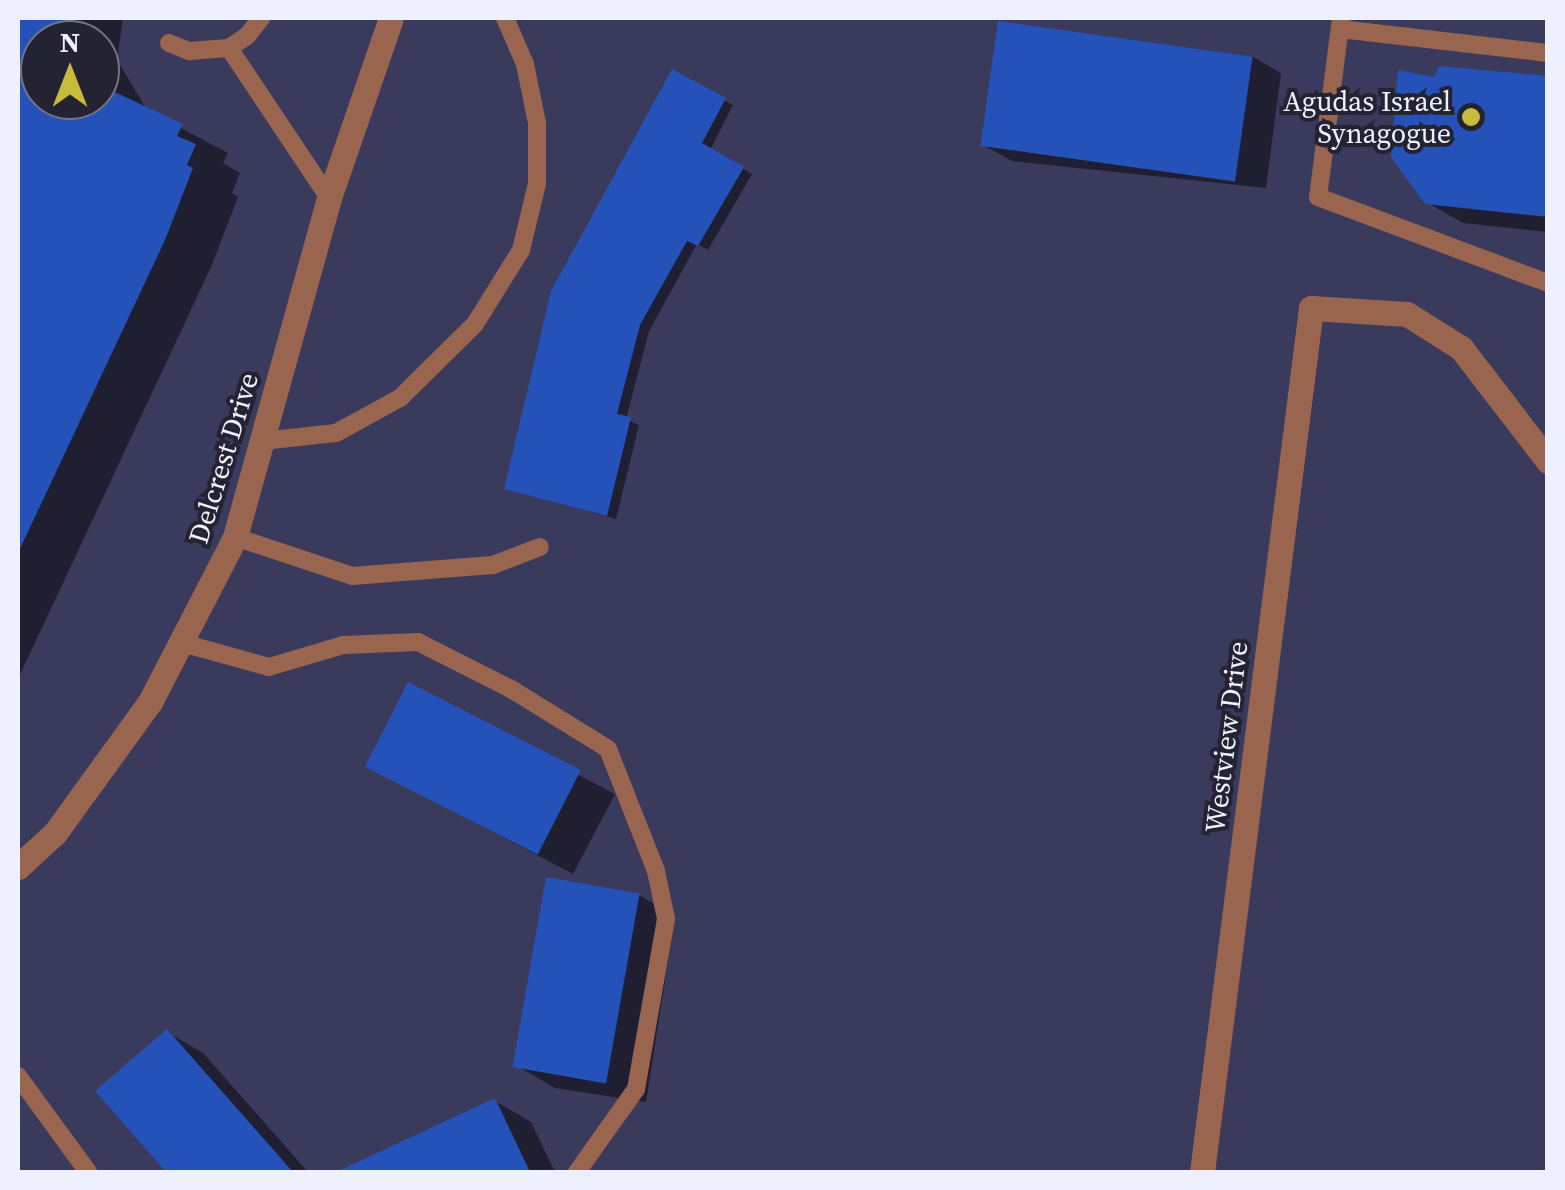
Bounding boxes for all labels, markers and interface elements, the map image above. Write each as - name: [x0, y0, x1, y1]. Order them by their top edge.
- north arrow: [20, 20, 120, 120]
- text: N: [60, 23, 80, 61]
- place label: Agudas Israel Synagogue: [1283, 84, 1451, 150]
- marker: Agudas Israel Synagogue: [1460, 106, 1482, 128]
- street label: Delcrest Drive: [181, 368, 265, 548]
- street label: Westview Drive: [1198, 639, 1254, 835]

